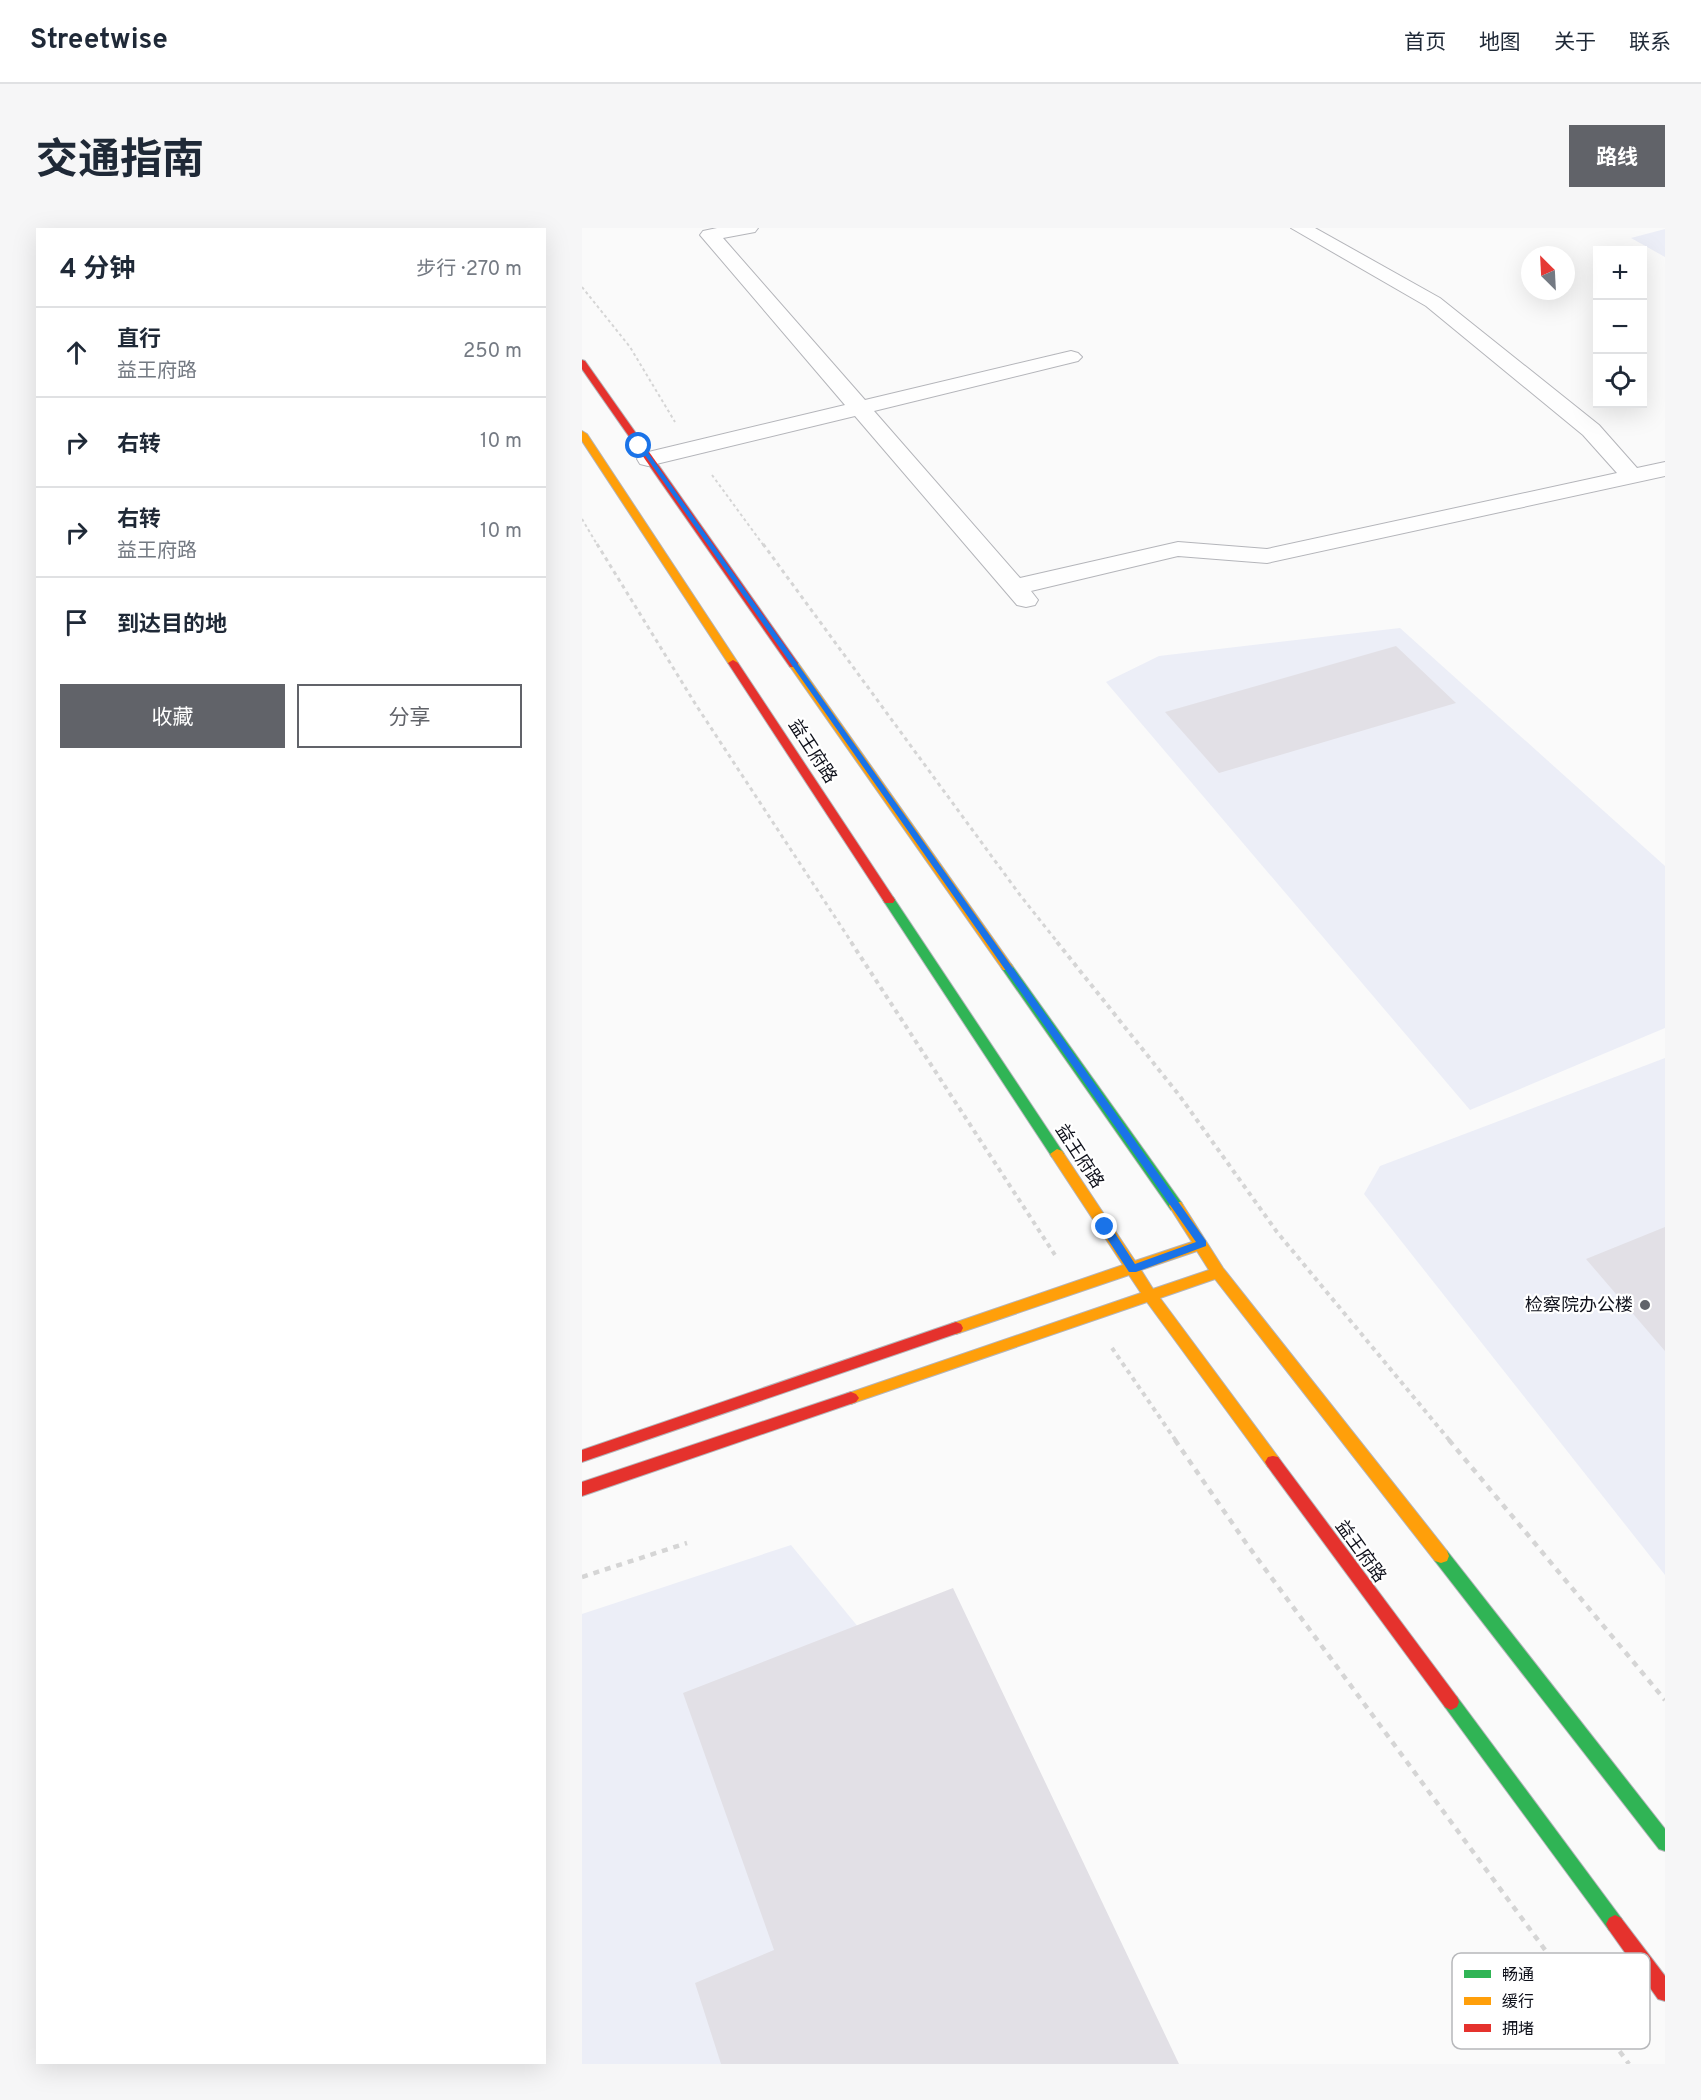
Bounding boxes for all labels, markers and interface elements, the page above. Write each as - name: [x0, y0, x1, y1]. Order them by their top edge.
- text: Streetwise: [30, 23, 168, 59]
- text: 首页: [1404, 30, 1446, 57]
- text: 地图: [1479, 30, 1521, 57]
- text: 关于: [1554, 30, 1596, 57]
- text: 联系: [1629, 30, 1671, 57]
- button: 路线: [1569, 125, 1665, 187]
- text: 交通指南: [36, 136, 204, 189]
- north arrow: [1521, 246, 1575, 300]
- map controls: [1593, 246, 1647, 408]
- button: +: [1593, 246, 1647, 300]
- text: 4 分钟: [60, 254, 135, 287]
- text: 步行 · 270 m: [416, 257, 522, 283]
- button: −: [1593, 300, 1647, 354]
- text: 直行: [117, 327, 161, 354]
- icon: ahead: [60, 336, 93, 369]
- text: 250 m: [463, 339, 522, 365]
- button: locate: [1593, 354, 1647, 408]
- text: 益王府路: [117, 359, 197, 385]
- icon: right: [60, 426, 93, 459]
- text: 10 m: [480, 429, 522, 455]
- text: 右转: [117, 432, 161, 459]
- route start: [625, 432, 651, 458]
- text: 右转: [117, 507, 161, 534]
- icon: right: [60, 516, 93, 549]
- text: 10 m: [480, 519, 522, 545]
- text: 益王府路: [117, 539, 197, 565]
- icon: arrive: [60, 606, 93, 639]
- text: 到达目的地: [117, 612, 227, 639]
- button: 收藏: [60, 684, 285, 748]
- button: 分享: [297, 684, 522, 748]
- street label: 益王府路: [782, 715, 841, 788]
- street label: 益王府路: [1049, 1120, 1108, 1193]
- route end: [1091, 1213, 1117, 1239]
- place label: 检察院办公楼: [1525, 1295, 1633, 1318]
- marker: 检察院办公楼: [1638, 1298, 1652, 1312]
- street label: 益王府路: [1329, 1516, 1390, 1588]
- legend: [1452, 1953, 1650, 2049]
- text: 畅通: [1502, 1966, 1534, 1986]
- text: 缓行: [1502, 1993, 1534, 2013]
- text: 拥堵: [1502, 2020, 1534, 2040]

